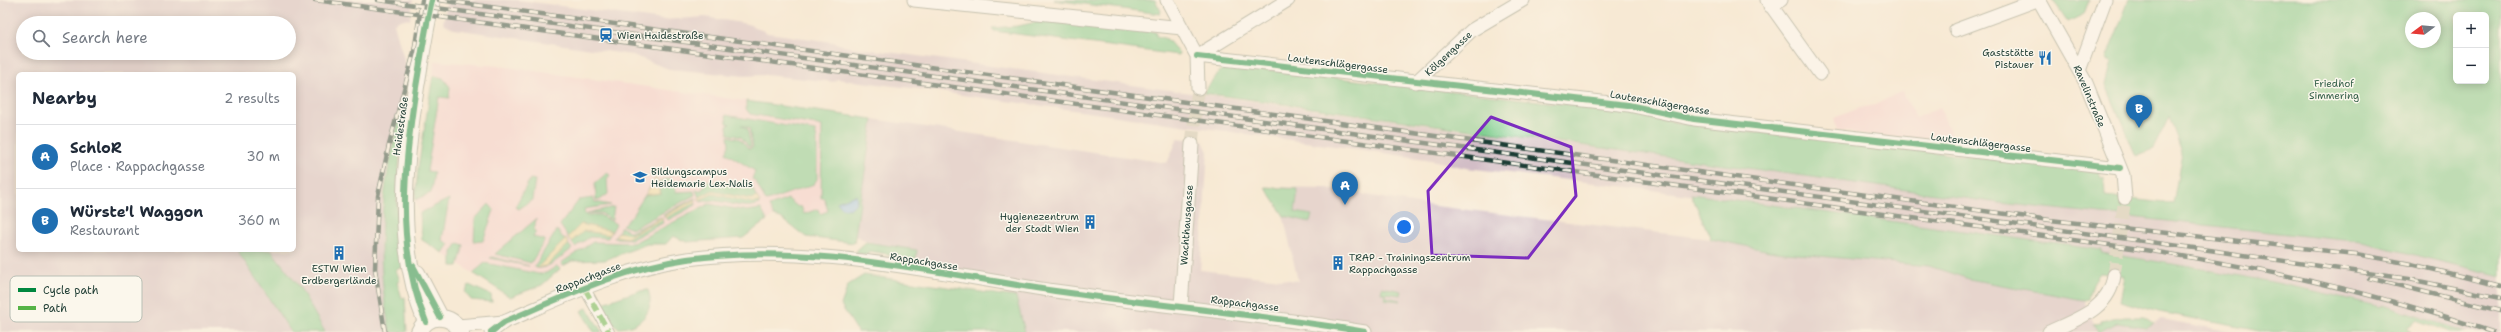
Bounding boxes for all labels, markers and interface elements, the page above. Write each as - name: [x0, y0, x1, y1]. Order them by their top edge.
- north arrow: [2405, 12, 2441, 48]
- map controls: [2453, 12, 2489, 84]
- button: +: [2453, 12, 2489, 48]
- search box: [16, 16, 296, 60]
- icon: search: [30, 27, 52, 49]
- station icon: Wien Haidestraße: [598, 27, 614, 43]
- text: Search here: [62, 28, 148, 48]
- street label: Kölgengasse: [1422, 28, 1475, 79]
- place label: Wien Haidestraße: [617, 29, 704, 42]
- place label: Gaststätte Pistauer: [1982, 46, 2034, 71]
- button: −: [2453, 48, 2489, 84]
- restaurant icon: Gaststätte Pistauer: [2037, 50, 2053, 66]
- street label: Lautenschlägergasse: [1287, 51, 1389, 76]
- street label: Ravelinstraße: [2071, 63, 2109, 130]
- park label: Friedhof Simmering: [2309, 77, 2359, 102]
- text: Nearby: [32, 87, 97, 109]
- street label: Lautenschlägergasse: [1609, 87, 1711, 118]
- text: 2 results: [224, 90, 280, 107]
- street label: Haidestraße: [390, 95, 411, 156]
- pin: B: [2126, 95, 2152, 128]
- street label: Lautenschlägergasse: [1930, 130, 2032, 155]
- text: SchloR: [70, 138, 122, 158]
- text: A: [40, 148, 50, 165]
- text: 30 m: [246, 148, 280, 165]
- text: Place · Rappachgasse: [70, 158, 205, 175]
- place label: Bildungscampus Heidemarie Lex-Nalis: [651, 165, 753, 190]
- school or university icon: Bildungscampus Heidemarie Lex-Nalis: [632, 169, 648, 185]
- pin: A: [1332, 172, 1358, 205]
- street label: Wachthausgasse: [1177, 184, 1196, 266]
- text: Würste'l Waggon: [70, 202, 203, 222]
- place label: Hygienezentrum der Stadt Wien: [1000, 210, 1079, 235]
- text: B: [41, 212, 49, 229]
- text: 360 m: [238, 212, 280, 229]
- building icon: Hygienezentrum der Stadt Wien: [1082, 214, 1098, 230]
- your location: [1394, 217, 1414, 237]
- text: Restaurant: [70, 222, 140, 239]
- building icon: ESTW Wien Erdbergerlände: [331, 245, 347, 261]
- street label: Rappachgasse: [889, 250, 959, 273]
- place label: TRAP - Trainingszentrum Rappachgasse: [1349, 251, 1471, 276]
- building icon: TRAP - Trainingszentrum Rappachgasse: [1330, 255, 1346, 271]
- street label: Rappachgasse: [554, 259, 623, 296]
- place label: ESTW Wien Erdbergerlände: [301, 262, 377, 287]
- legend: [10, 276, 142, 322]
- text: Cycle path: [43, 283, 99, 298]
- street label: Rappachgasse: [1210, 293, 1280, 314]
- text: Path: [43, 301, 67, 316]

